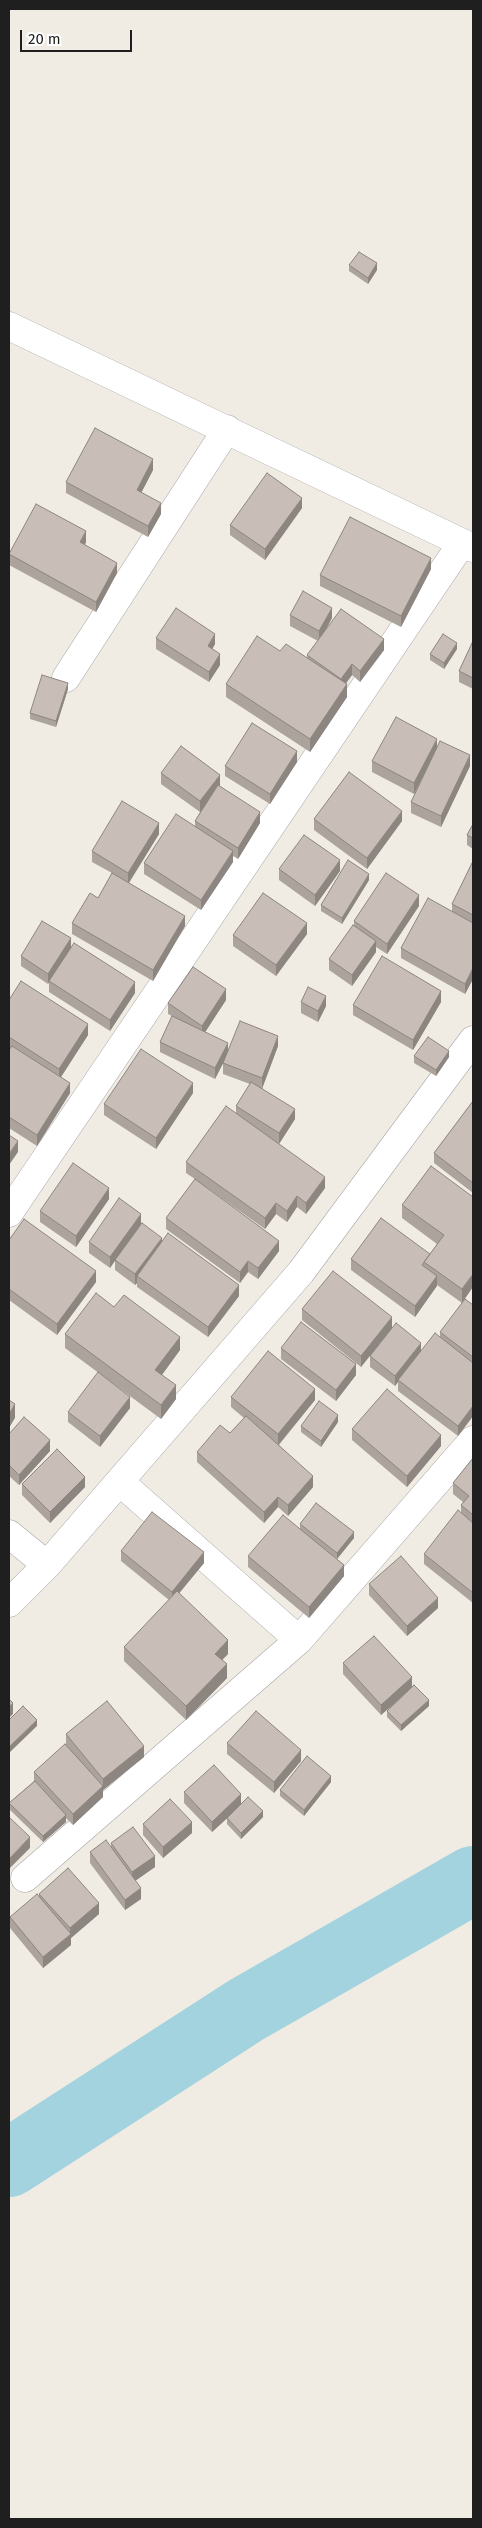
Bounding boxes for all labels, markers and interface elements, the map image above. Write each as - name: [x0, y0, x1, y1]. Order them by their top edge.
- scale bar: [22, 20, 135, 52]
- text: 20 m: [28, 30, 61, 48]

